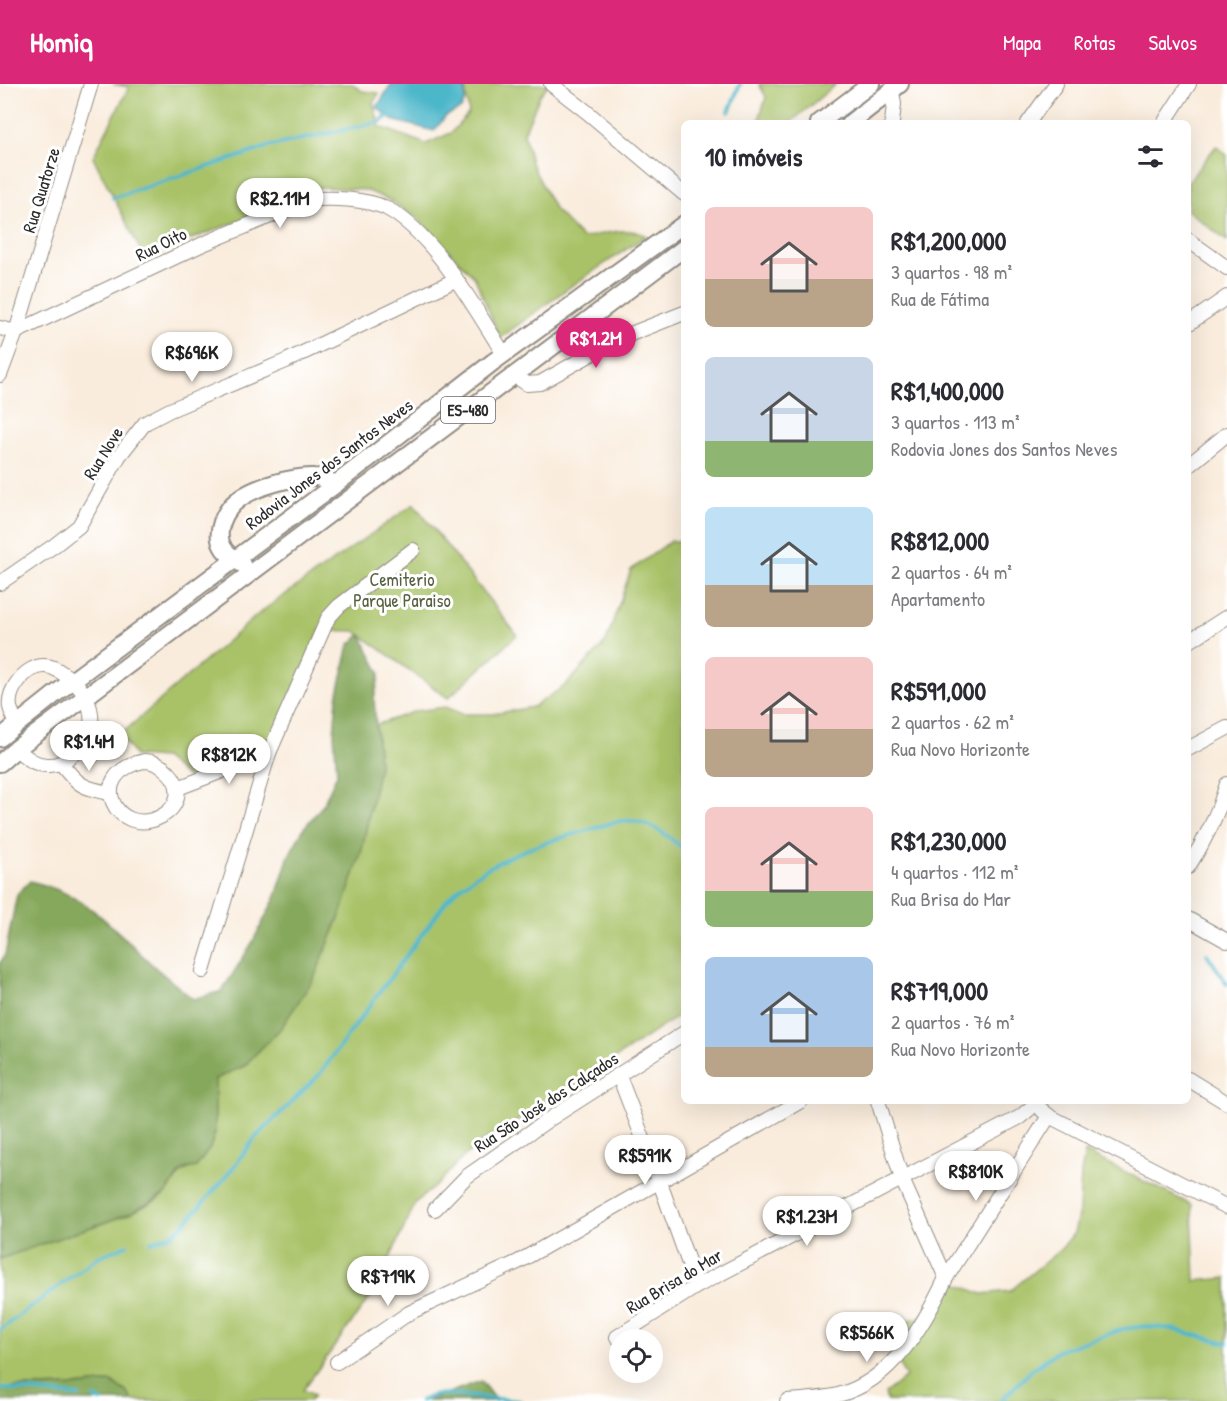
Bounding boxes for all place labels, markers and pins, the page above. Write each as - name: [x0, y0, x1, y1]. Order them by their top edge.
- pin: R$2.11M: [225, 178, 335, 229]
- pin: R$1.2M: [547, 318, 645, 369]
- pin: R$696K: [143, 332, 241, 383]
- pin: R$1.4M: [40, 721, 138, 772]
- pin: R$812K: [180, 734, 278, 785]
- pin: R$591K: [596, 1135, 694, 1186]
- pin: R$810K: [927, 1151, 1025, 1202]
- pin: R$1.23M: [752, 1196, 862, 1247]
- pin: R$719K: [339, 1256, 437, 1307]
- pin: R$566K: [818, 1312, 916, 1363]

